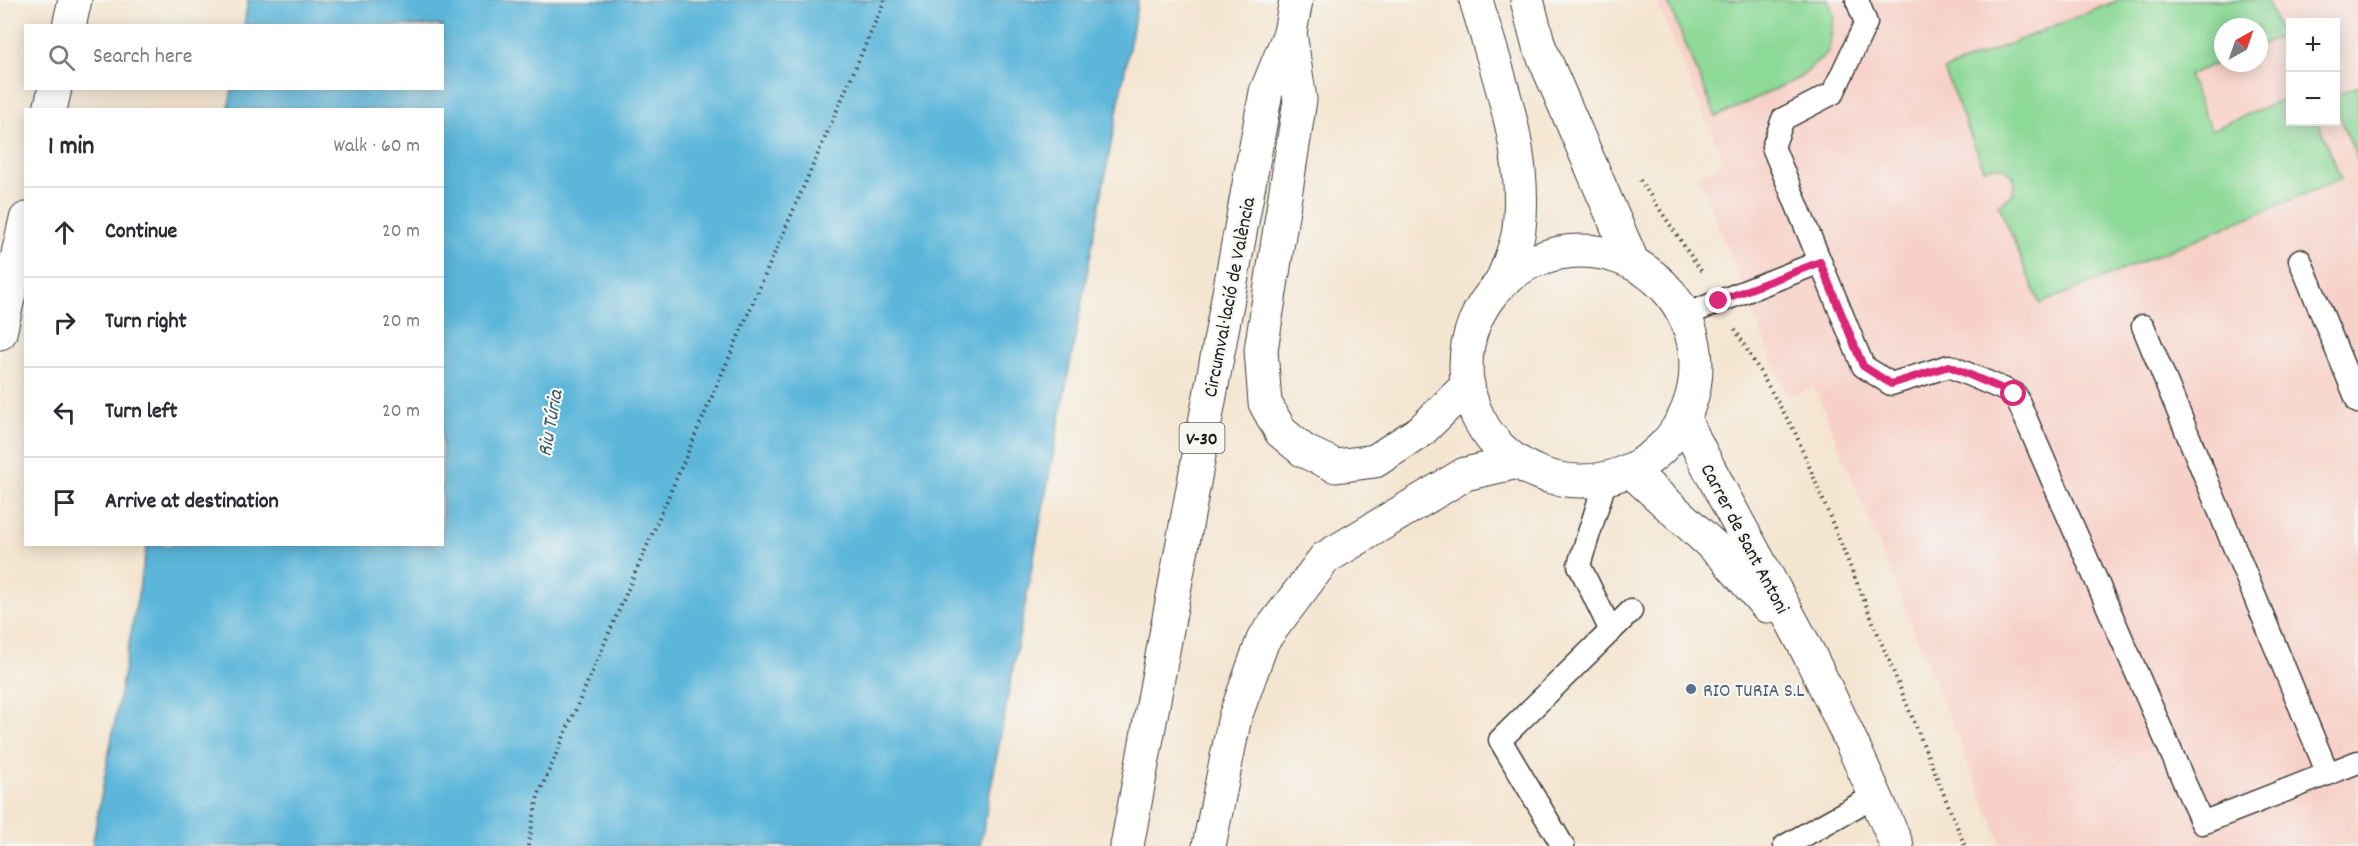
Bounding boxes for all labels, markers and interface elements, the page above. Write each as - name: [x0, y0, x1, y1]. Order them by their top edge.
- north arrow: [2214, 18, 2268, 72]
- map controls: [2286, 18, 2340, 126]
- button: +: [2286, 18, 2340, 72]
- search box: [24, 24, 444, 90]
- icon: search: [45, 41, 78, 74]
- text: Search here: [93, 42, 192, 73]
- button: −: [2286, 72, 2340, 126]
- text: 1 min: [48, 129, 94, 166]
- text: Walk · 60 m: [333, 133, 420, 161]
- street label: Circumval·lació de València: [1198, 195, 1264, 400]
- icon: ahead: [48, 216, 81, 249]
- text: Continue: [105, 217, 177, 248]
- text: 20 m: [382, 218, 420, 246]
- route end: [1705, 287, 1731, 313]
- icon: right: [48, 306, 81, 339]
- text: Turn right: [105, 307, 187, 338]
- text: 20 m: [382, 308, 420, 336]
- route start: [2000, 380, 2026, 406]
- water label: Riu Túria: [531, 387, 573, 459]
- icon: left: [48, 396, 81, 429]
- text: Turn left: [105, 397, 177, 428]
- text: 20 m: [382, 398, 420, 426]
- road number: V-30: [1180, 423, 1224, 453]
- street label: Carrer de Sant Antoni: [1692, 459, 1795, 620]
- icon: arrive: [48, 486, 81, 519]
- text: Arrive at destination: [105, 487, 279, 518]
- place label: RIO TURIA S.L: [1703, 678, 1804, 706]
- marker: RIO TURIA S.L: [1684, 682, 1698, 696]

